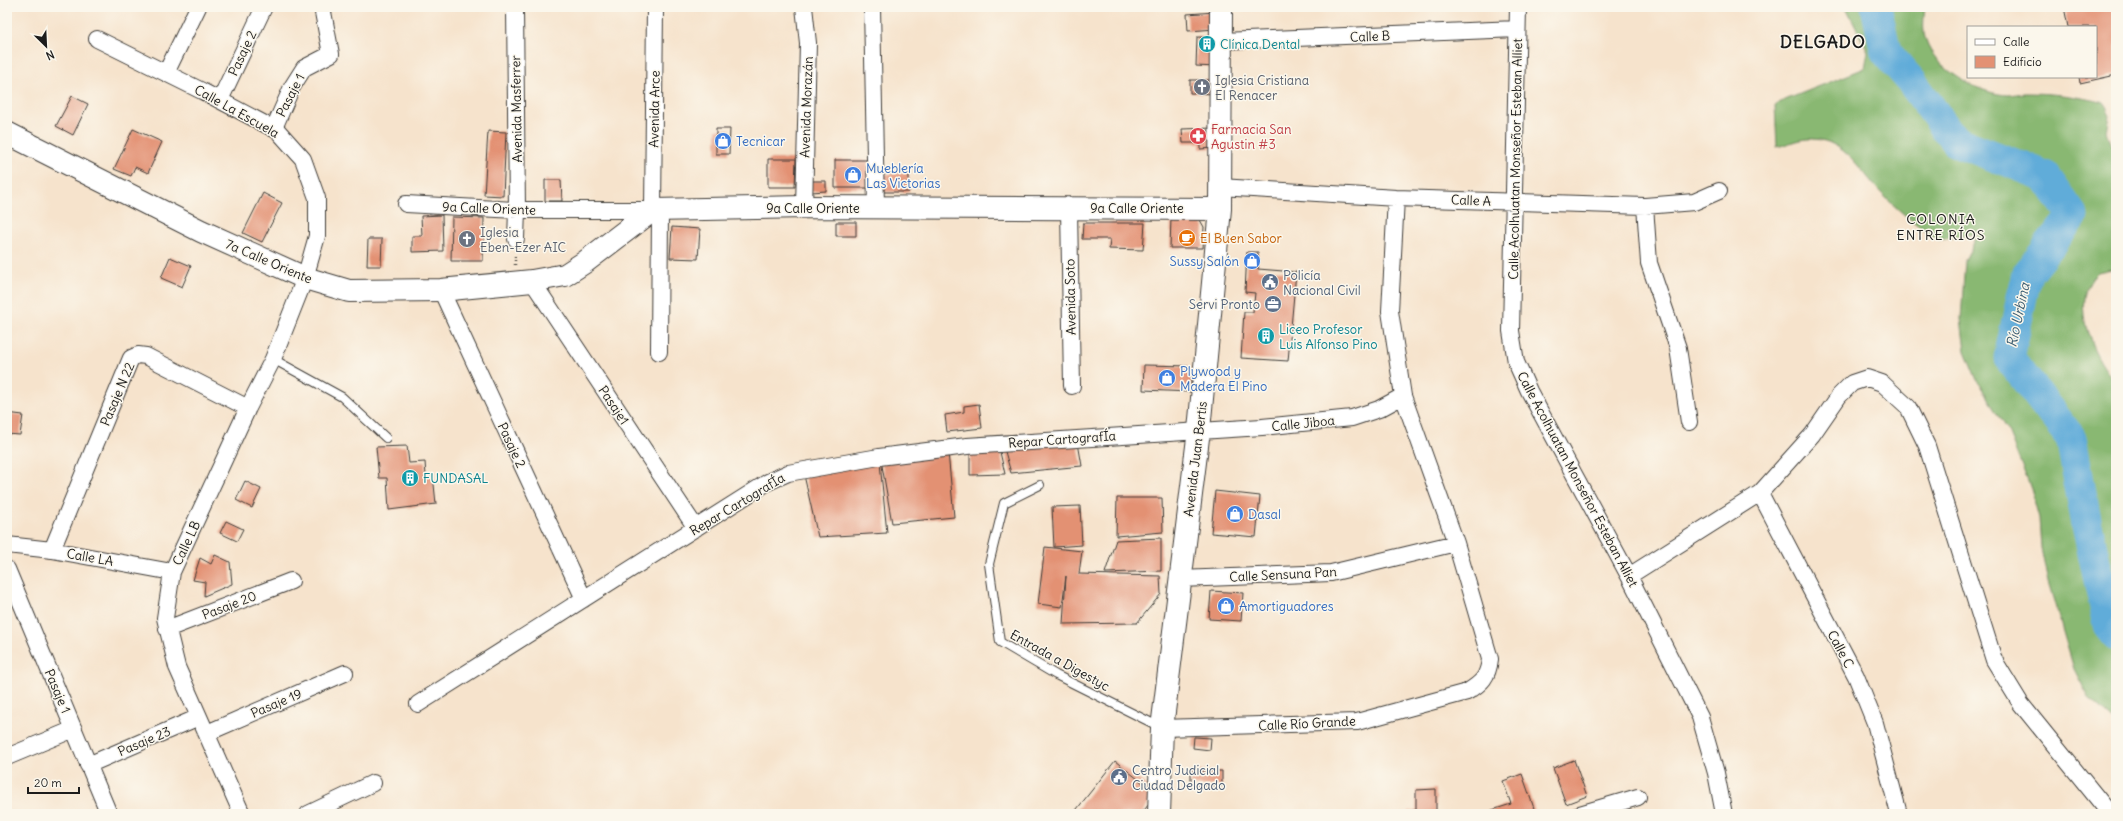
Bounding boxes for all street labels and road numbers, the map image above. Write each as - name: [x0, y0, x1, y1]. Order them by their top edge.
- street label: Calle B: [1350, 27, 1390, 46]
- street label: Pasaje 2: [225, 28, 260, 79]
- street label: Calle Acolhuatan Monseñor Esteban Alliet: [1505, 37, 1526, 280]
- street label: Avenida Masferrer: [507, 54, 526, 163]
- street label: Avenida Morazán: [796, 55, 817, 158]
- street label: Avenida Arce: [645, 70, 664, 148]
- street label: Pasaje 1: [272, 71, 309, 120]
- street label: Calle La Escuela: [191, 81, 282, 142]
- street label: Calle A: [1451, 191, 1491, 210]
- street label: 9a Calle Oriente: [442, 198, 536, 219]
- street label: 9a Calle Oriente: [766, 200, 860, 217]
- street label: 9a Calle Oriente: [1090, 200, 1184, 217]
- street label: 7a Calle Oriente: [223, 236, 315, 287]
- street label: Avenida Soto: [1061, 259, 1080, 335]
- street label: Pasaje N 22: [96, 360, 138, 429]
- street label: Calle Acolhuatan Monseñor Esteban Alliet: [1513, 369, 1642, 590]
- street label: Pasaje1: [594, 383, 633, 428]
- street label: Avenida Juan Bertis: [1180, 400, 1211, 518]
- street label: Calle Jiboa: [1271, 412, 1335, 435]
- street label: Pasaje 2: [494, 420, 529, 471]
- street label: Repar CartografÍa: [1007, 426, 1117, 452]
- street label: Repar CartografÍa: [686, 468, 788, 540]
- street label: Calle LB: [169, 518, 204, 568]
- street label: Calle LA: [65, 545, 115, 570]
- street label: Calle Sensuna Pan: [1229, 563, 1338, 586]
- street label: Pasaje 20: [200, 587, 259, 624]
- street label: Entrada a Digestyc: [1007, 626, 1113, 695]
- street label: Calle C: [1824, 627, 1858, 671]
- street label: Pasaje 1: [41, 667, 74, 716]
- street label: Pasaje 19: [248, 685, 304, 722]
- street label: Calle Río Grande: [1258, 712, 1356, 735]
- street label: Pasaje 23: [115, 723, 173, 760]

